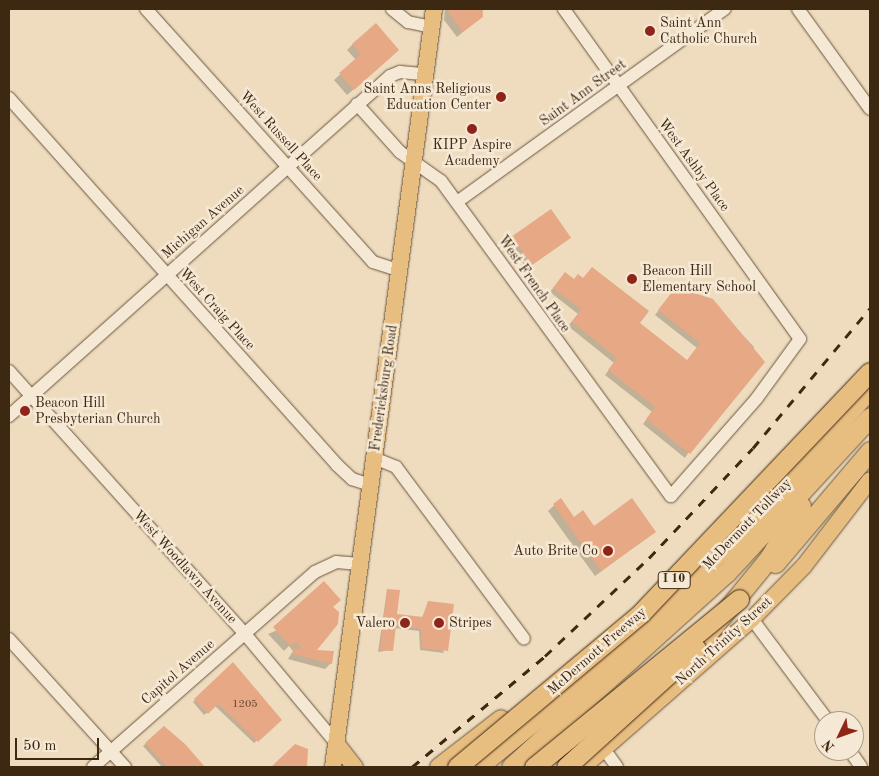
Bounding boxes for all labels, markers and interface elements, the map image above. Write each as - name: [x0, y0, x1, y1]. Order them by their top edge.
- place label: Saint Ann Catholic Church: [660, 15, 757, 48]
- marker: Saint Ann Catholic Church: [644, 25, 656, 37]
- street label: Saint Ann Street: [537, 56, 629, 130]
- place label: Saint Anns Religious Education Center: [364, 81, 491, 114]
- street label: West Russell Place: [236, 88, 326, 184]
- marker: Saint Anns Religious Education Center: [495, 91, 507, 103]
- street label: West Ashby Place: [655, 115, 733, 215]
- marker: KIPP Aspire Academy: [466, 123, 478, 135]
- place label: KIPP Aspire Academy: [432, 137, 512, 170]
- street label: Michigan Avenue: [158, 182, 248, 262]
- street label: West French Place: [494, 232, 574, 336]
- place label: Beacon Hill Elementary School: [642, 263, 756, 296]
- street label: West Craig Place: [176, 264, 258, 354]
- marker: Beacon Hill Elementary School: [626, 273, 638, 285]
- street label: Fredericksburg Road: [367, 324, 401, 452]
- place label: Beacon Hill Presbyterian Church: [35, 395, 161, 428]
- marker: Beacon Hill Presbyterian Church: [19, 405, 31, 417]
- street label: McDermott Tollway: [699, 475, 795, 573]
- street label: West Woodlawn Avenue: [130, 507, 240, 627]
- place label: Auto Brite Co: [513, 543, 598, 559]
- marker: Auto Brite Co: [602, 545, 614, 557]
- road number: I 10: [656, 570, 692, 590]
- street label: North Trinity Street: [672, 593, 776, 689]
- street label: McDermott Freeway: [544, 604, 650, 698]
- place label: Valero: [355, 615, 395, 631]
- place label: Stripes: [449, 615, 492, 631]
- marker: Valero: [399, 617, 411, 629]
- marker: Stripes: [433, 617, 445, 629]
- street label: Capitol Avenue: [138, 636, 218, 708]
- house number: 1205: [232, 698, 258, 712]
- north arrow: [814, 711, 864, 761]
- scale bar: [18, 728, 101, 760]
- text: N: [820, 737, 837, 754]
- text: 50 m: [23, 739, 57, 754]

